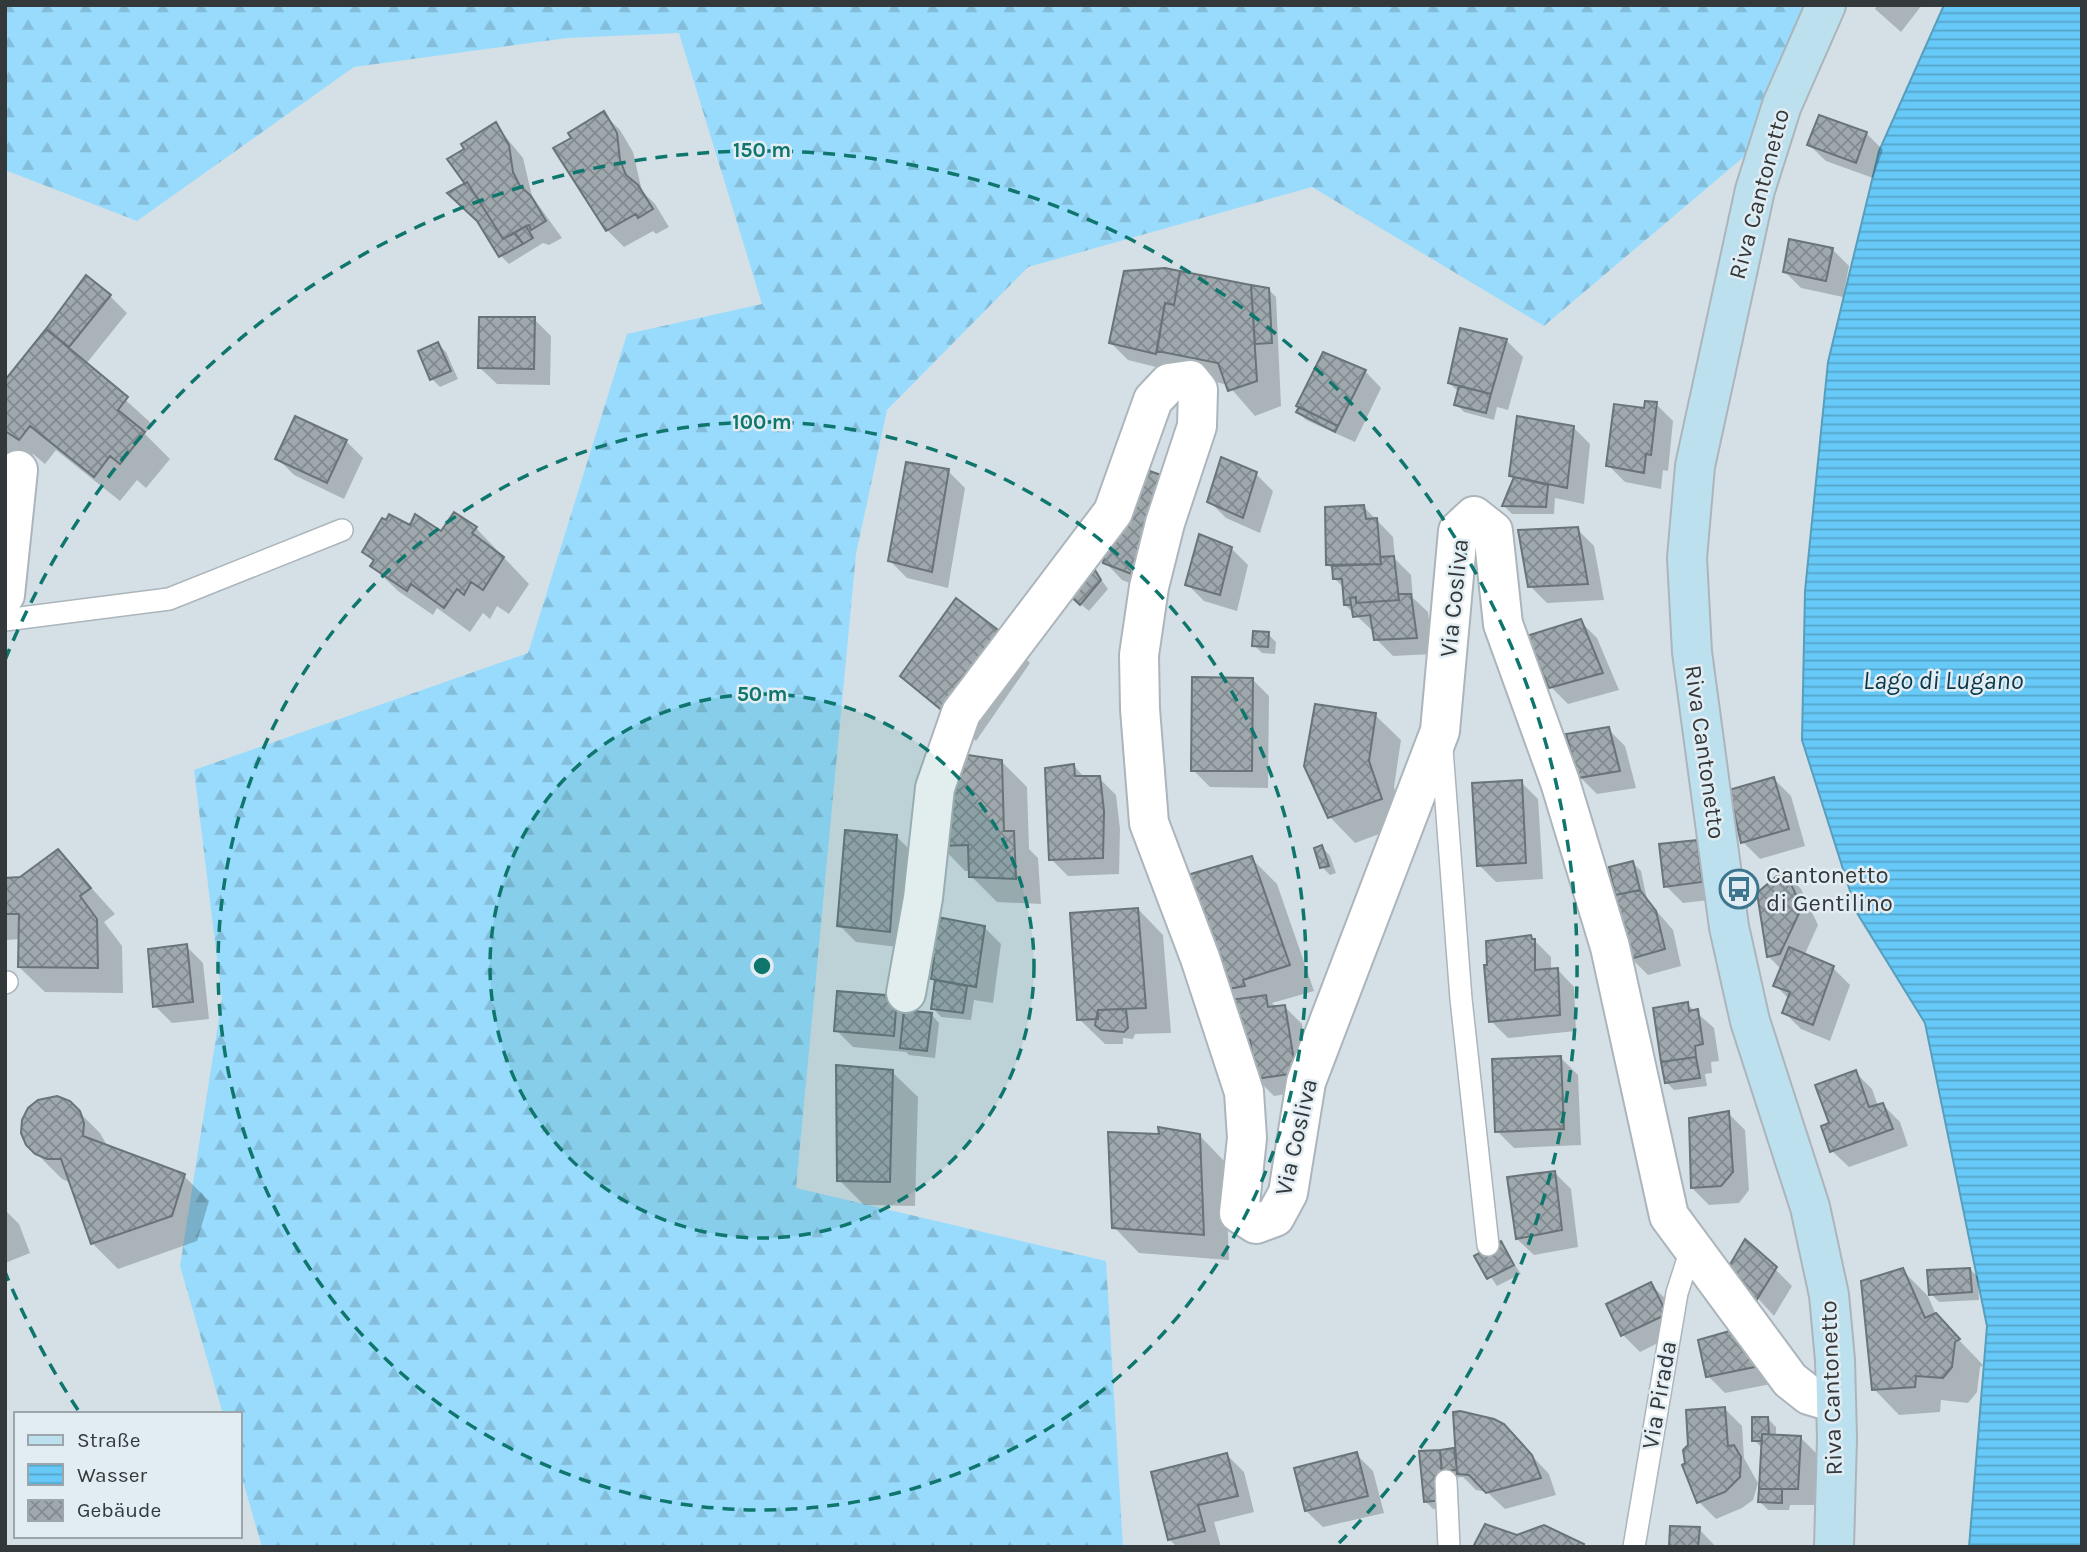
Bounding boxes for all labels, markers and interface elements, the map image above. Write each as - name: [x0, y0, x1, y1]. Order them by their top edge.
- street label: Riva Cantonetto: [1723, 106, 1795, 282]
- text: 150 m: [733, 138, 791, 162]
- text: 100 m: [732, 410, 792, 434]
- street label: Via Cosliva: [1434, 537, 1474, 659]
- street label: Riva Cantonetto: [1679, 663, 1731, 841]
- water label: Lago di Lugano: [1863, 665, 2023, 696]
- text: 50 m: [737, 682, 787, 706]
- place label: Cantonetto di Gentilino: [1766, 861, 1893, 917]
- bus stop icon: Cantonetto di Gentilino: [1718, 868, 1760, 910]
- centre of rings: [750, 954, 774, 978]
- street label: Via Cosliva: [1269, 1076, 1323, 1198]
- street label: Riva Cantonetto: [1814, 1300, 1848, 1476]
- street label: Via Pirada: [1636, 1339, 1682, 1451]
- legend: [14, 1412, 242, 1538]
- text: Straße: [77, 1428, 140, 1452]
- text: Wasser: [77, 1463, 148, 1487]
- text: Gebäude: [77, 1498, 161, 1522]

